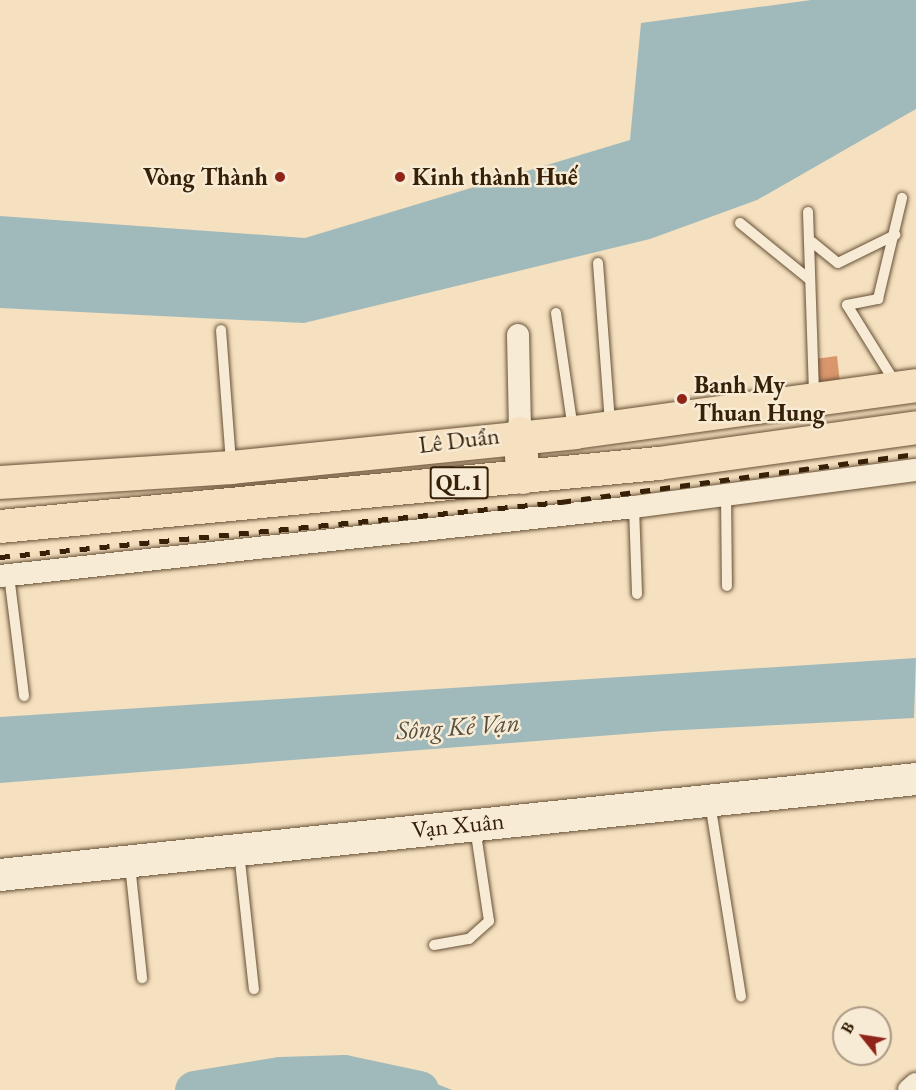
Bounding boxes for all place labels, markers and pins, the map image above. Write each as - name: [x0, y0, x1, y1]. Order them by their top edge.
- place label: Vòng Thành: [143, 163, 268, 191]
- place label: Kinh thành Huế: [412, 163, 578, 191]
- marker: Vòng Thành: [273, 170, 287, 184]
- marker: Kinh thành Huế: [393, 170, 407, 184]
- place label: Banh My Thuan Hung: [694, 371, 825, 427]
- marker: Banh My Thuan Hung: [675, 392, 689, 406]

